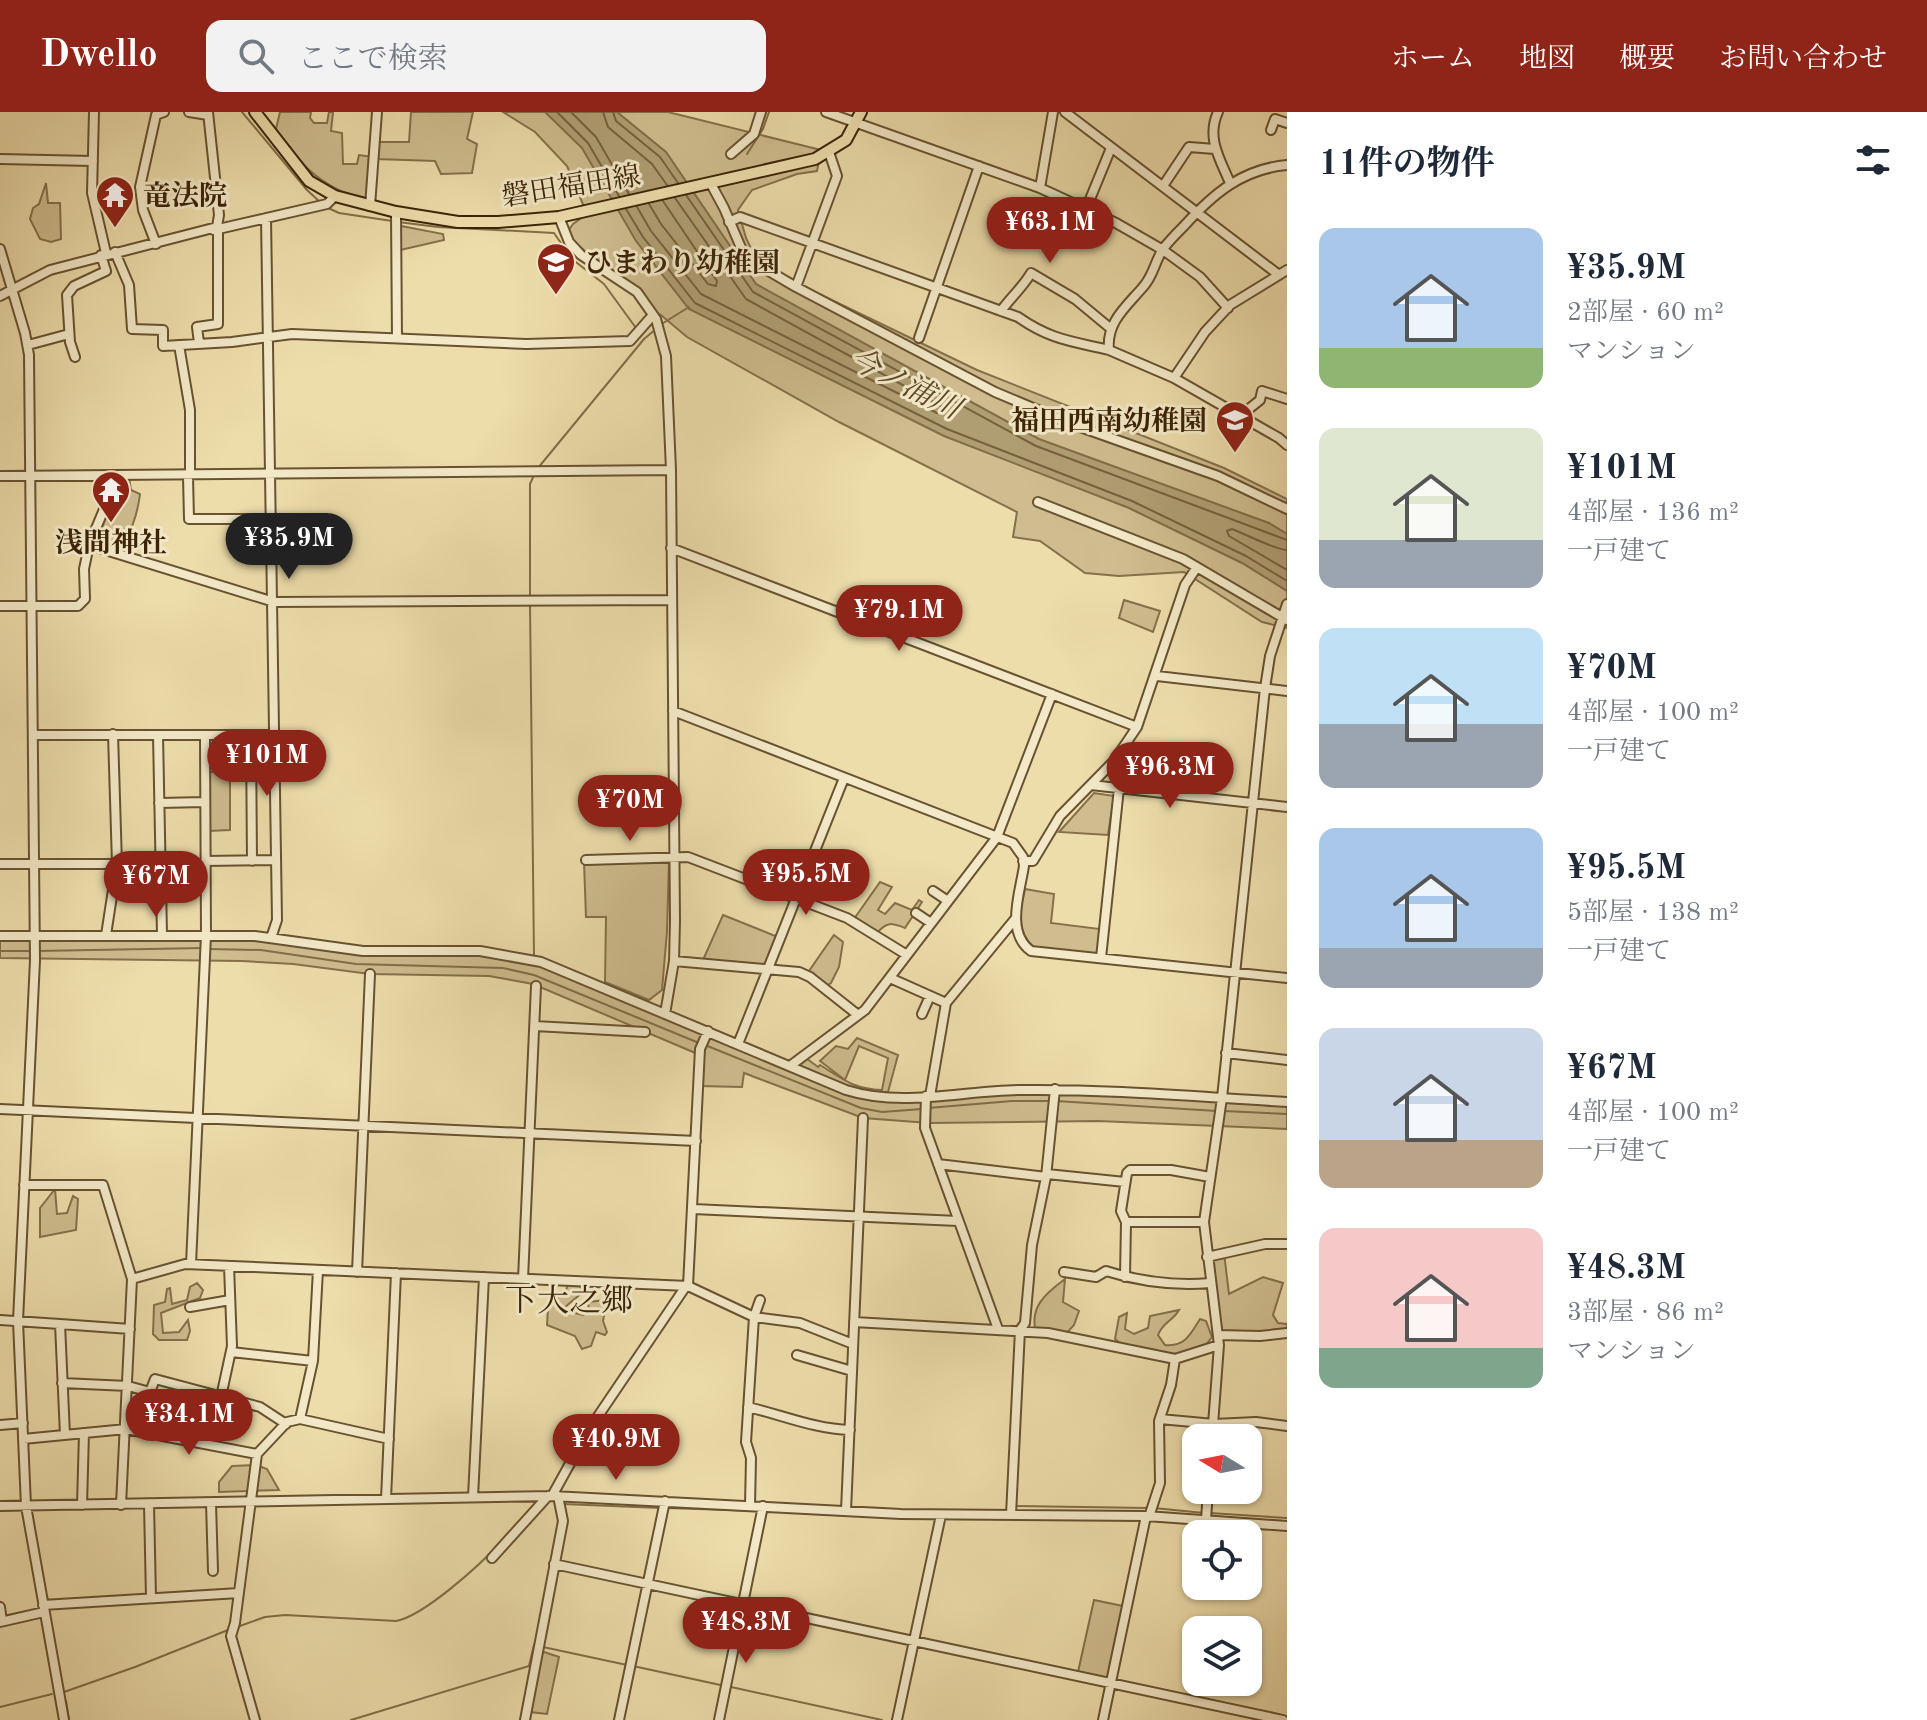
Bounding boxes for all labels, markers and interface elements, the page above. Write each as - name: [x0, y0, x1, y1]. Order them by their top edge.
- search box: [206, 20, 766, 92]
- icon: search: [234, 34, 278, 78]
- text: Dwello: [40, 37, 158, 75]
- text: ここで検索: [298, 45, 448, 75]
- text: ホーム: [1391, 46, 1475, 74]
- text: 地図: [1519, 46, 1575, 74]
- text: 概要: [1619, 46, 1675, 74]
- text: お問い合わせ: [1719, 46, 1887, 74]
- icon: filters: [1851, 138, 1895, 182]
- text: 11件の物件: [1319, 148, 1494, 182]
- street label: 磐田福田線: [500, 160, 643, 213]
- temple icon: 竜法院: [94, 174, 136, 229]
- place label: 竜法院: [143, 180, 227, 212]
- pin: ¥63.1M: [985, 197, 1115, 265]
- text: ¥63.1M: [1005, 210, 1095, 236]
- school or university icon: ひまわり幼稚園: [535, 241, 577, 296]
- place label: ひまわり幼稚園: [584, 248, 780, 279]
- text: ¥35.9M: [1567, 252, 1686, 286]
- icon: home: [1383, 260, 1479, 356]
- text: 2部屋 · 60 m²: [1567, 300, 1724, 326]
- text: マンション: [1567, 339, 1696, 365]
- water label: 今ノ浦川: [844, 342, 968, 427]
- school or university icon: 福田西南幼稚園: [1214, 399, 1256, 454]
- place label: 福田西南幼稚園: [1011, 406, 1207, 437]
- text: ¥101M: [1567, 452, 1676, 486]
- icon: home: [1383, 460, 1479, 556]
- temple icon: 浅間神社: [90, 469, 132, 524]
- text: 4部屋 · 136 m²: [1567, 500, 1739, 526]
- pin: ¥35.9M: [224, 513, 354, 581]
- text: ¥35.9M: [244, 526, 334, 552]
- place label: 浅間神社: [55, 528, 167, 559]
- text: 一戸建て: [1567, 539, 1671, 565]
- pin: ¥79.1M: [834, 585, 964, 653]
- text: ¥79.1M: [854, 598, 944, 624]
- text: ¥70M: [1567, 652, 1656, 686]
- icon: home: [1383, 660, 1479, 756]
- text: 4部屋 · 100 m²: [1567, 700, 1739, 726]
- pin: ¥101M: [211, 730, 323, 798]
- text: 一戸建て: [1567, 739, 1671, 765]
- pin: ¥96.3M: [1105, 742, 1235, 810]
- text: ¥101M: [225, 743, 309, 769]
- text: ¥96.3M: [1125, 755, 1215, 781]
- pin: ¥70M: [583, 775, 677, 843]
- text: ¥70M: [596, 788, 664, 814]
- pin: ¥95.5M: [741, 849, 871, 917]
- pin: ¥67M: [109, 851, 203, 919]
- text: ¥95.5M: [1567, 852, 1686, 886]
- icon: home: [1383, 860, 1479, 956]
- text: ¥95.5M: [761, 862, 851, 888]
- text: ¥67M: [122, 864, 190, 890]
- text: 5部屋 · 138 m²: [1567, 900, 1739, 926]
- text: 一戸建て: [1567, 939, 1671, 965]
- text: ¥67M: [1567, 1052, 1656, 1086]
- icon: home: [1383, 1060, 1479, 1156]
- text: 4部屋 · 100 m²: [1567, 1100, 1739, 1126]
- text: 一戸建て: [1567, 1139, 1671, 1165]
- text: ¥48.3M: [1567, 1252, 1686, 1286]
- icon: home: [1383, 1260, 1479, 1356]
- district label: 下大之郷: [505, 1284, 633, 1319]
- text: 3部屋 · 86 m²: [1567, 1300, 1724, 1326]
- text: マンション: [1567, 1339, 1696, 1365]
- pin: ¥34.1M: [124, 1389, 254, 1457]
- text: ¥34.1M: [144, 1402, 234, 1428]
- pin: ¥40.9M: [551, 1414, 681, 1482]
- north arrow: [1182, 1424, 1262, 1504]
- map controls: [1182, 1424, 1262, 1696]
- text: ¥40.9M: [571, 1427, 661, 1453]
- button: locate: [1182, 1520, 1262, 1600]
- pin: ¥48.3M: [681, 1597, 811, 1665]
- text: ¥48.3M: [701, 1610, 791, 1636]
- button: layers: [1182, 1616, 1262, 1696]

